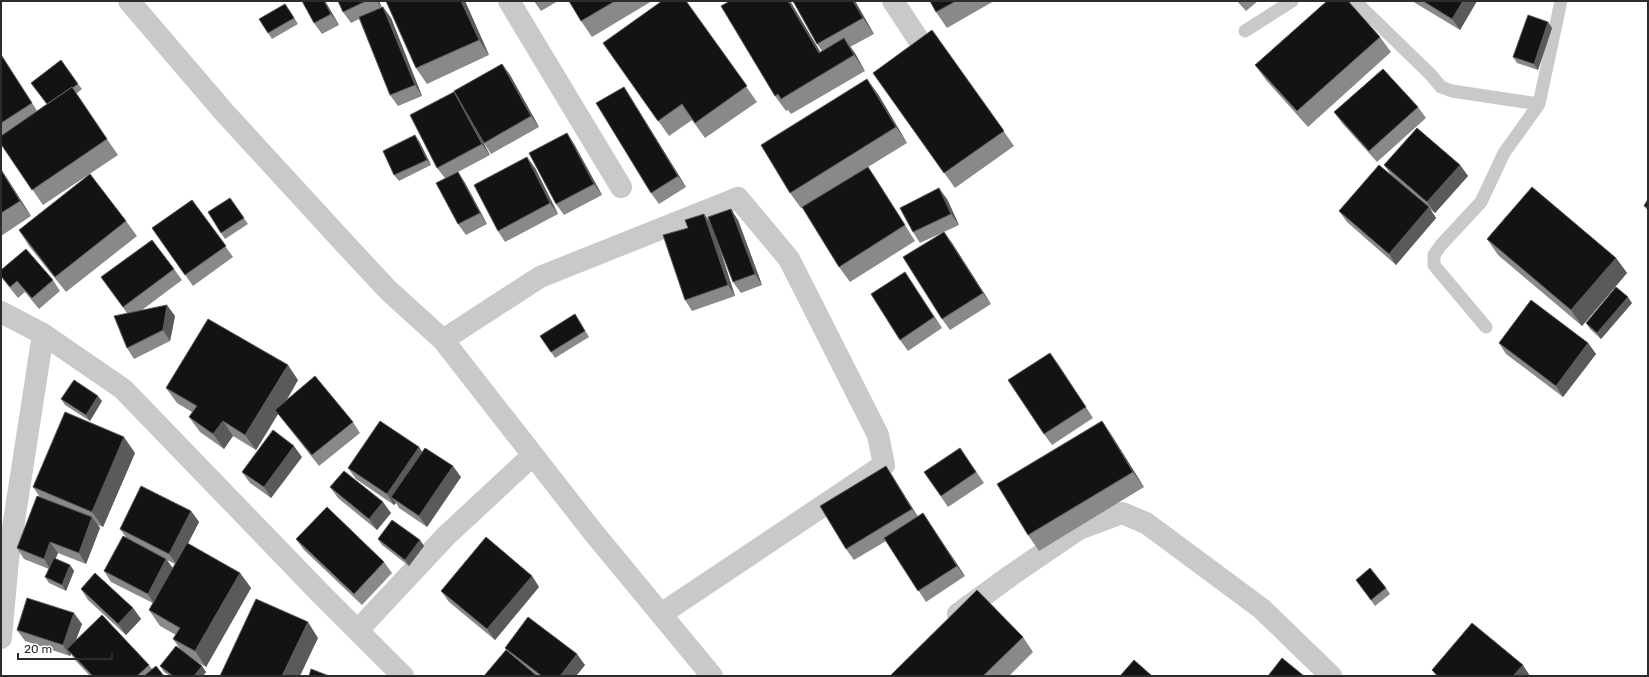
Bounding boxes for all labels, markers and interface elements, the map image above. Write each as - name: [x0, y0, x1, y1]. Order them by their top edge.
- scale bar: [18, 635, 112, 661]
- text: 20 m: [24, 642, 52, 656]

